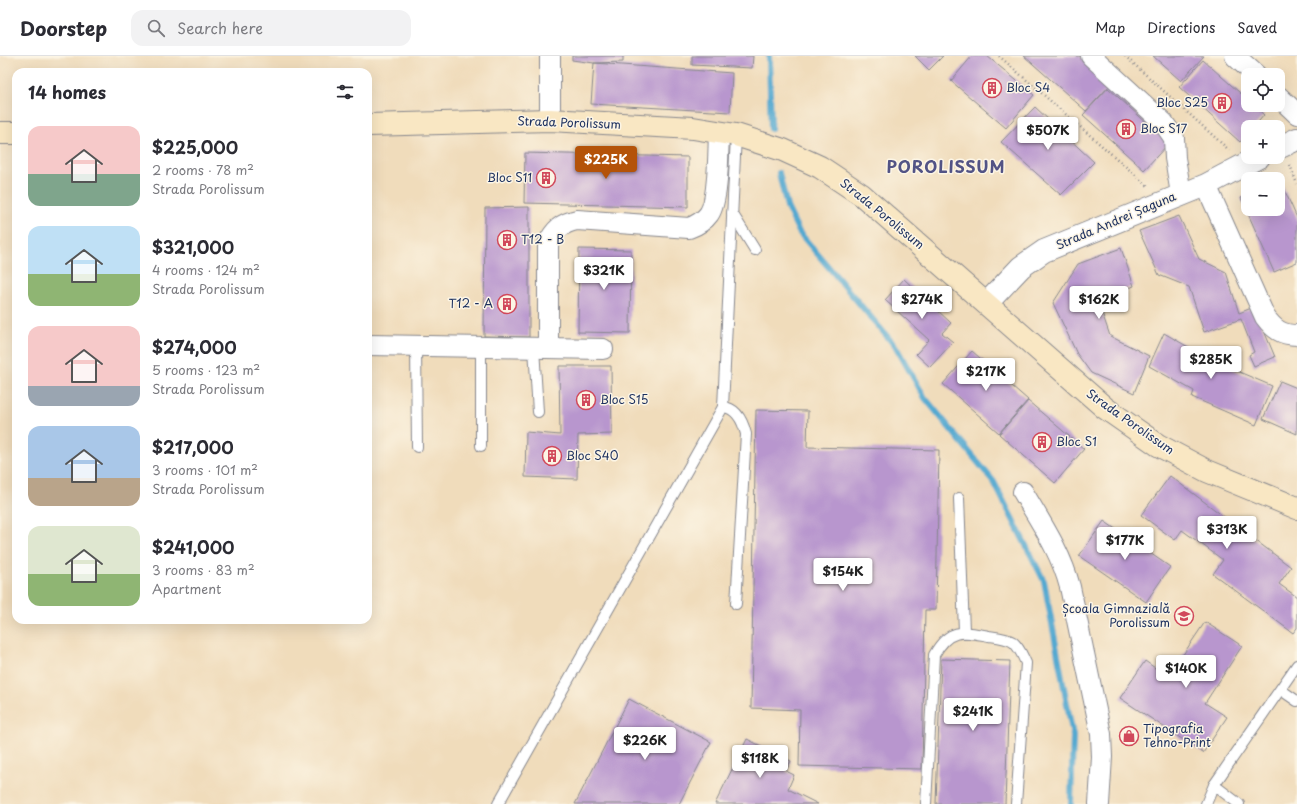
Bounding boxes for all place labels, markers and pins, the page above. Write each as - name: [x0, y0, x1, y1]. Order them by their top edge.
- building icon: Bloc S4: [981, 77, 1003, 99]
- place label: Bloc S4: [1006, 78, 1050, 96]
- building icon: Bloc S25: [1211, 92, 1233, 114]
- place label: Bloc S25: [1156, 93, 1208, 111]
- pin: $507K: [1020, 117, 1076, 151]
- building icon: Bloc S17: [1115, 118, 1137, 140]
- place label: Bloc S17: [1140, 119, 1187, 137]
- pin: $225K: [578, 146, 634, 180]
- building icon: Bloc S11: [535, 167, 557, 189]
- place label: Bloc S11: [487, 168, 532, 186]
- building icon: T12 - B: [496, 229, 518, 251]
- place label: T12 - B: [521, 230, 564, 248]
- pin: $321K: [576, 257, 632, 291]
- pin: $274K: [894, 286, 950, 320]
- pin: $162K: [1071, 286, 1127, 320]
- building icon: T12 - A: [496, 293, 518, 315]
- place label: T12 - A: [448, 294, 493, 312]
- pin: $285K: [1183, 346, 1239, 380]
- pin: $217K: [958, 358, 1014, 392]
- building icon: Bloc S15: [575, 389, 597, 411]
- place label: Bloc S15: [600, 390, 648, 408]
- building icon: Bloc S1: [1031, 431, 1053, 453]
- place label: Bloc S1: [1056, 432, 1097, 450]
- building icon: Bloc S40: [541, 445, 563, 467]
- place label: Bloc S40: [566, 446, 619, 464]
- pin: $313K: [1199, 516, 1255, 550]
- pin: $177K: [1097, 527, 1153, 561]
- pin: $154K: [815, 558, 871, 592]
- place label: Școala Gimnazială Porolissum: [1062, 599, 1170, 631]
- school or university icon: Școala Gimnazială Porolissum: [1173, 605, 1195, 627]
- pin: $140K: [1158, 655, 1214, 689]
- pin: $241K: [945, 698, 1001, 732]
- place label: Tipografia Tehno-Print: [1143, 719, 1211, 751]
- shop icon: Tipografia Tehno-Print: [1118, 725, 1140, 747]
- pin: $226K: [617, 727, 673, 761]
- pin: $118K: [732, 745, 788, 779]

